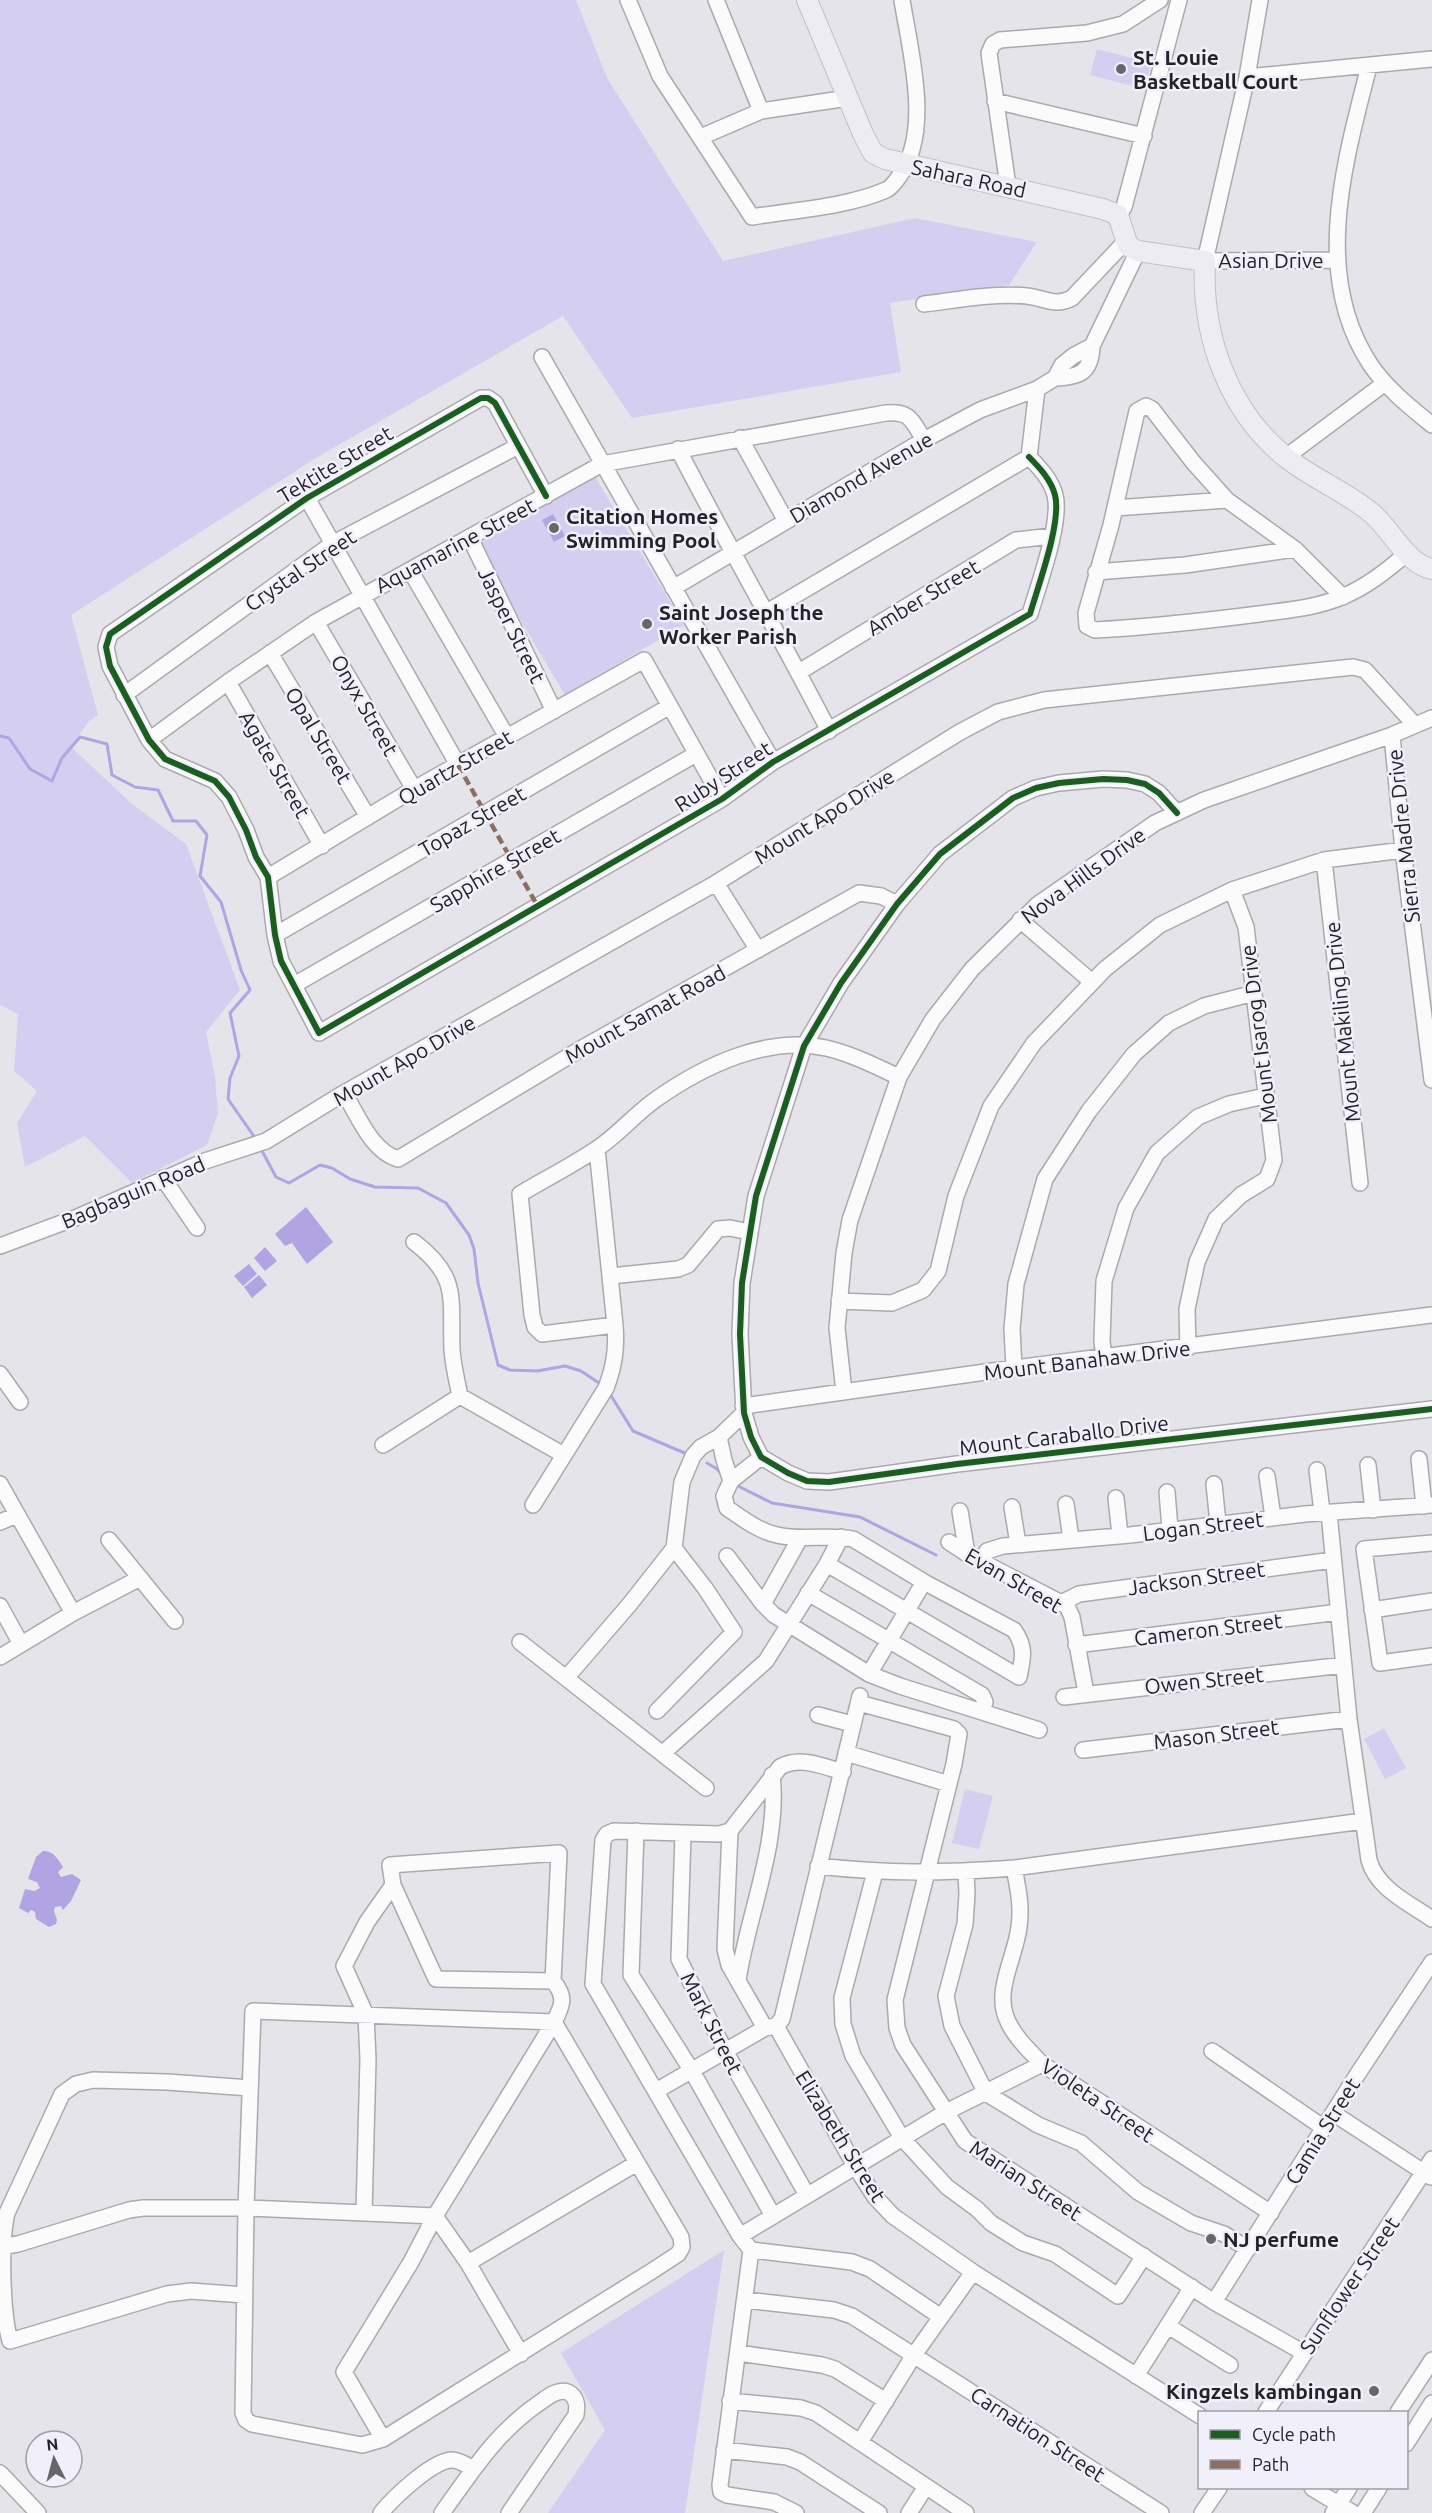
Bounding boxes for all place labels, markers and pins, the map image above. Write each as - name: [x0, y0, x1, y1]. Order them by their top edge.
- place label: St. Louie Basketball Court: [1133, 45, 1298, 93]
- marker: St. Louie Basketball Court: [1114, 62, 1128, 76]
- place label: Citation Homes Swimming Pool: [566, 504, 718, 552]
- marker: Citation Homes Swimming Pool: [547, 521, 561, 535]
- place label: Saint Joseph the Worker Parish: [659, 600, 824, 648]
- marker: Saint Joseph the Worker Parish: [640, 617, 654, 631]
- place label: NJ perfume: [1223, 2227, 1339, 2251]
- marker: NJ perfume: [1204, 2232, 1218, 2246]
- place label: Kingzels kambingan: [1166, 2379, 1362, 2403]
- marker: Kingzels kambingan: [1367, 2384, 1381, 2398]

